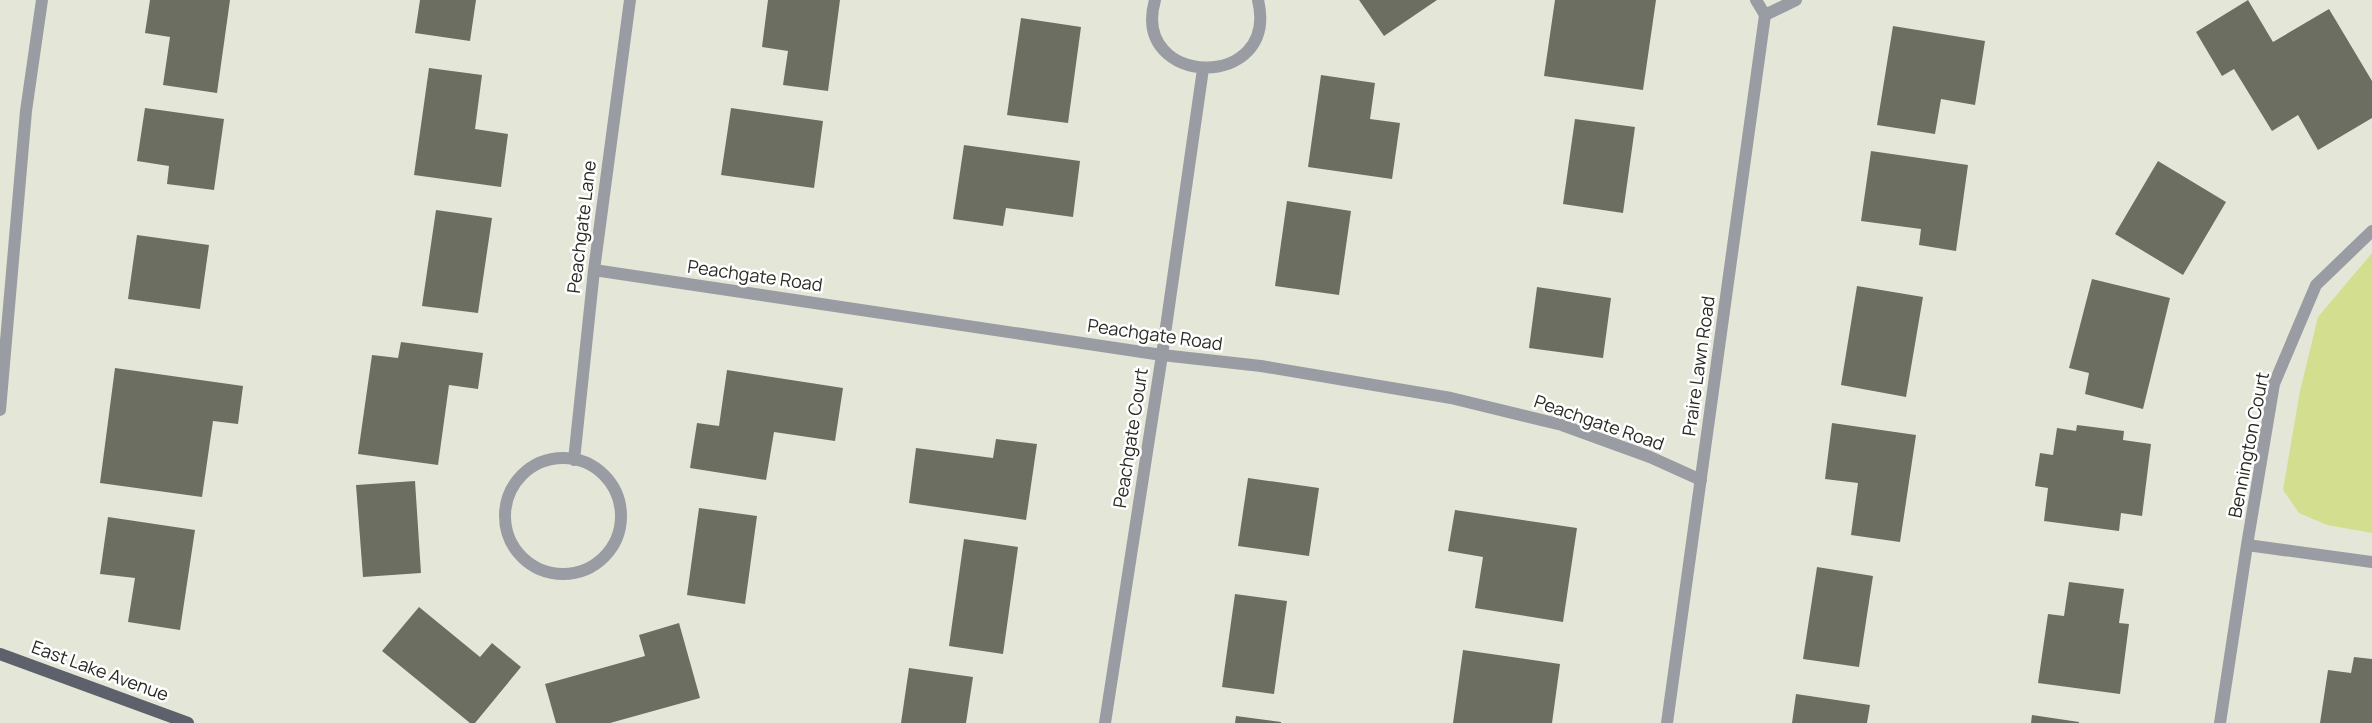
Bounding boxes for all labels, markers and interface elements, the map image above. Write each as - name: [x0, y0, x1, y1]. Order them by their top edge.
- street label: Peachgate Lane: [561, 159, 601, 295]
- street label: Peachgate Road: [686, 254, 824, 296]
- street label: Praire Lawn Road: [1676, 294, 1720, 437]
- street label: Peachgate Road: [1086, 313, 1224, 355]
- street label: Peachgate Court: [1107, 366, 1153, 510]
- street label: Bennington Court: [2222, 370, 2274, 520]
- street label: Peachgate Road: [1531, 389, 1668, 456]
- street label: East Lake Avenue: [28, 634, 172, 706]

